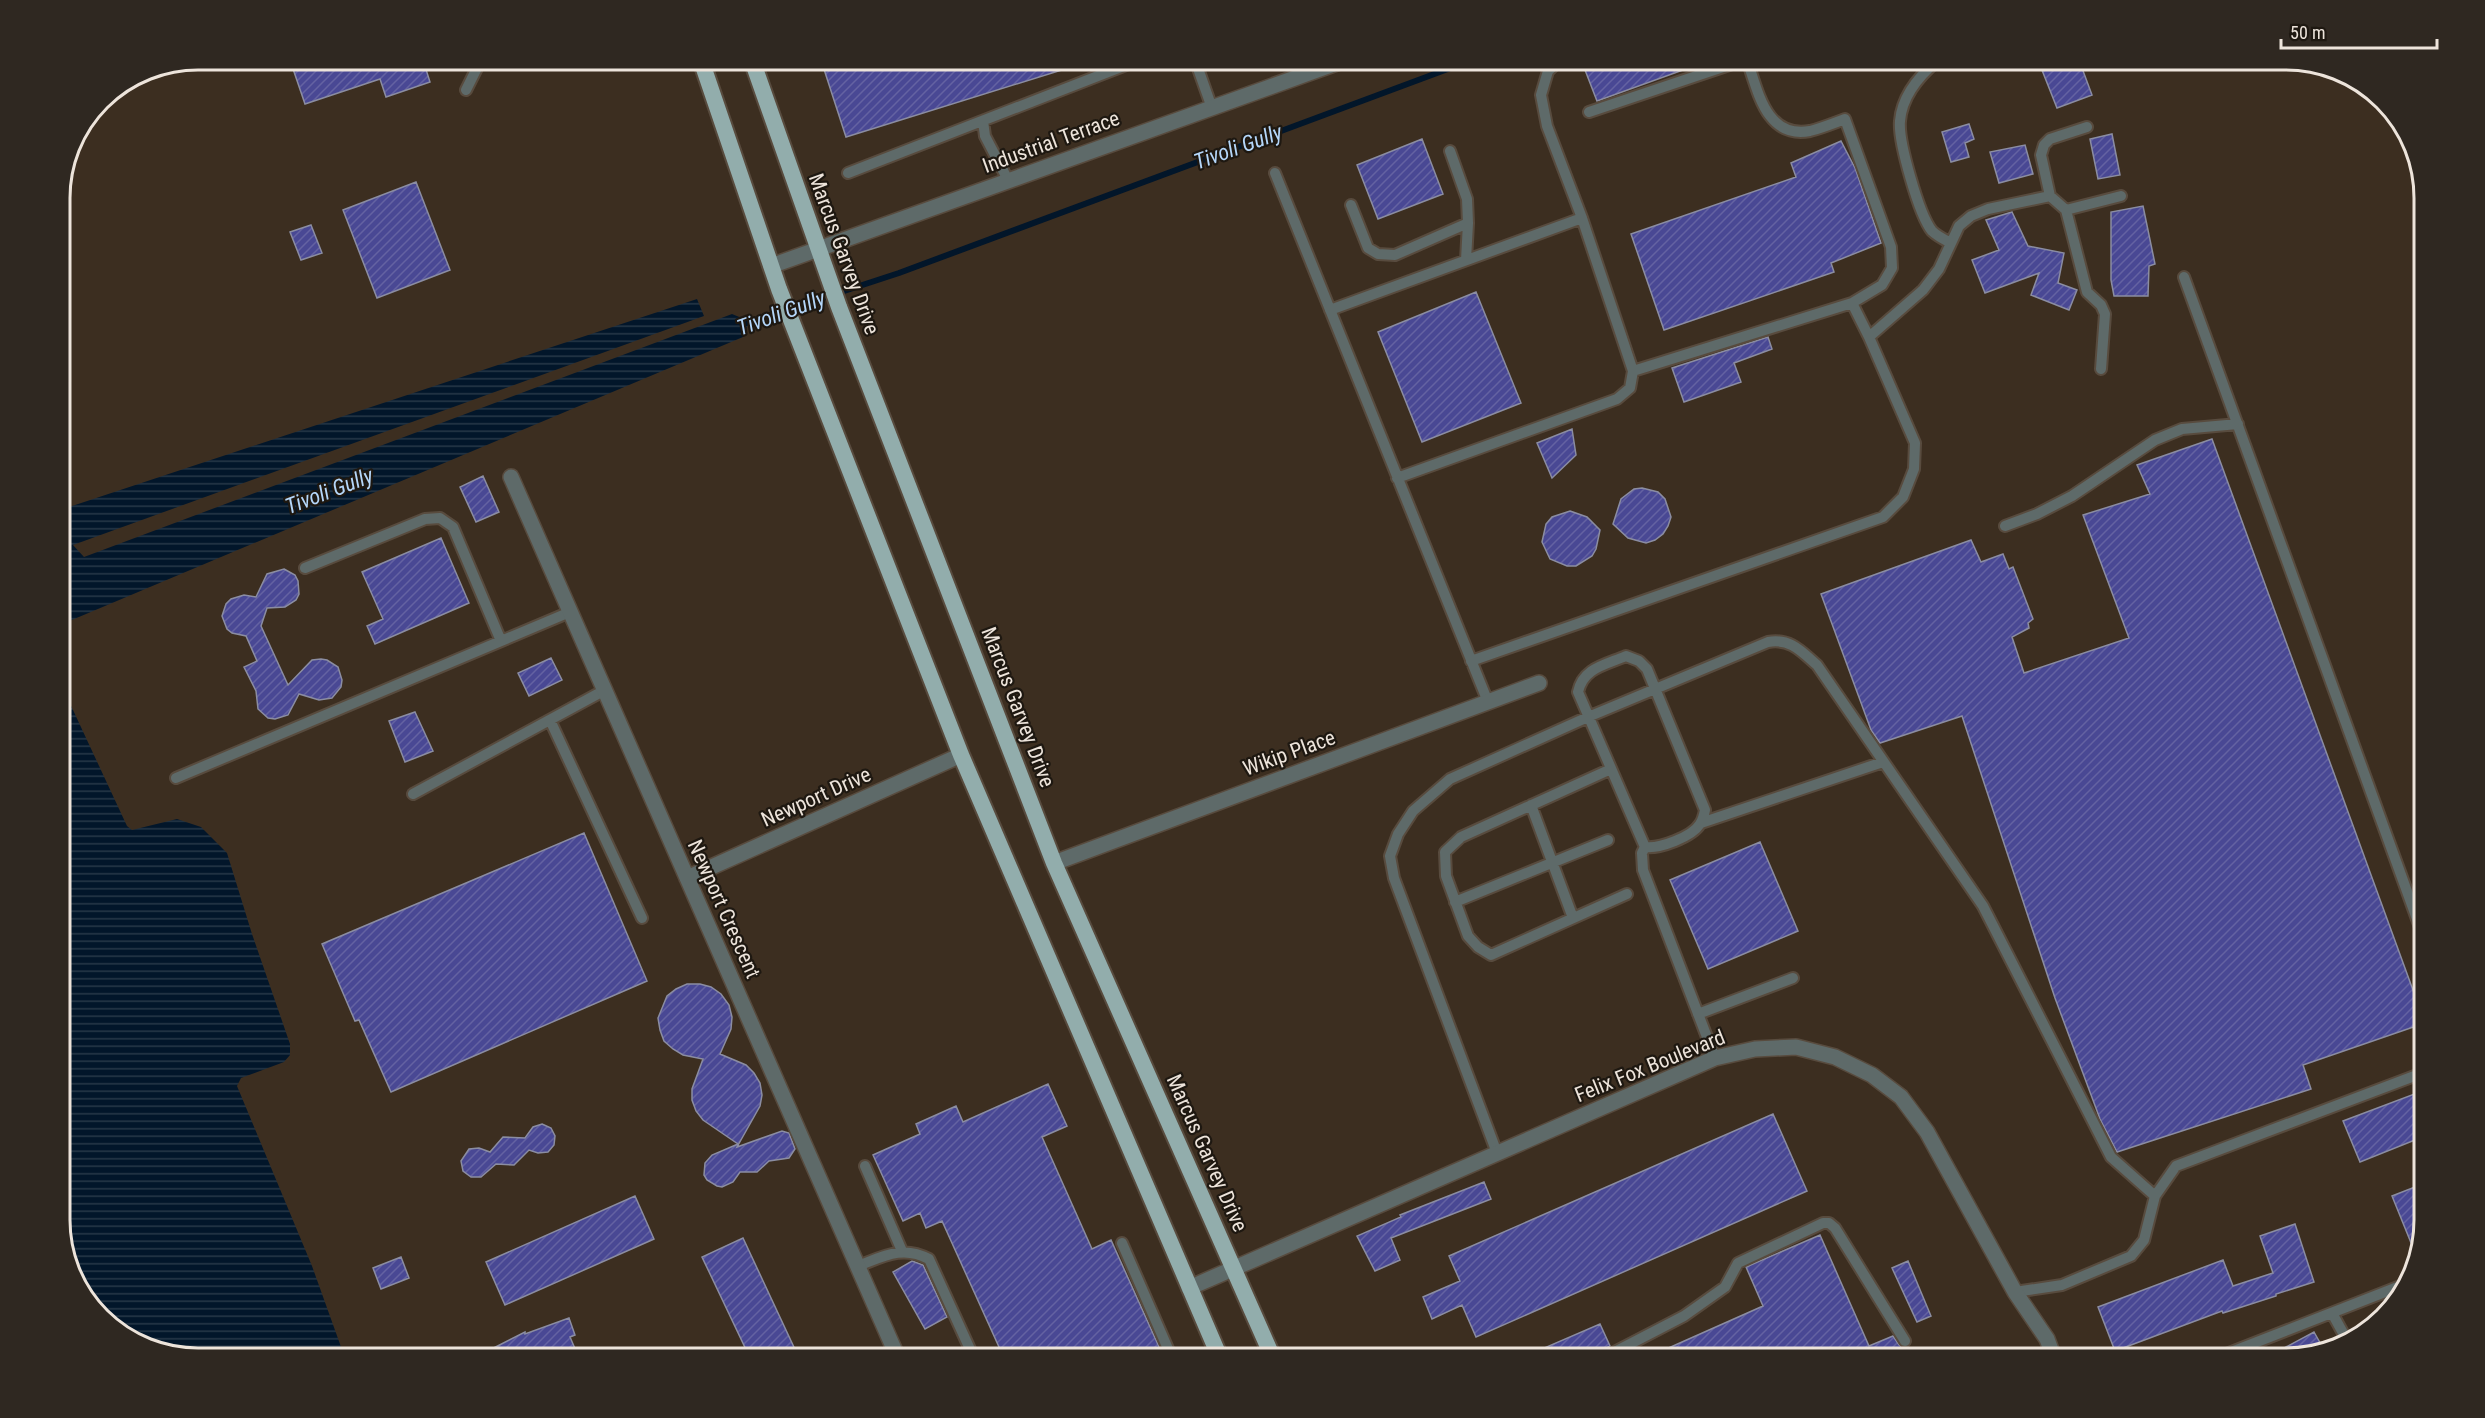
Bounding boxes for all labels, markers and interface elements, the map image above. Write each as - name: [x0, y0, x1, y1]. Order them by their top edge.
- scale bar: [2281, 12, 2437, 50]
- text: 50 m: [2290, 22, 2325, 43]
- street label: Industrial Terrace: [979, 106, 1123, 178]
- water label: Tivoli Gully: [1190, 119, 1287, 174]
- street label: Marcus Garvey Drive: [804, 170, 884, 338]
- water label: Tivoli Gully: [733, 285, 830, 340]
- water label: Tivoli Gully: [282, 462, 378, 519]
- street label: Marcus Garvey Drive: [976, 624, 1060, 791]
- street label: Wikip Place: [1240, 725, 1339, 781]
- street label: Newport Drive: [758, 762, 875, 832]
- street label: Newport Crescent: [683, 836, 765, 982]
- street label: Felix Fox Boulevard: [1571, 1025, 1729, 1107]
- street label: Marcus Garvey Drive: [1162, 1071, 1252, 1235]

